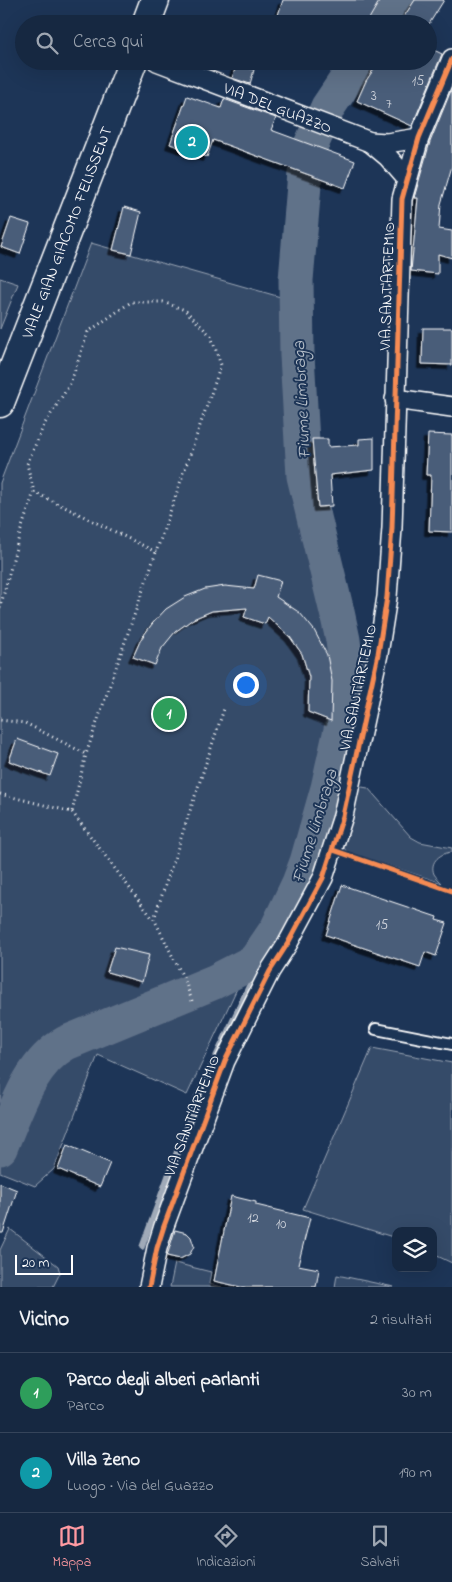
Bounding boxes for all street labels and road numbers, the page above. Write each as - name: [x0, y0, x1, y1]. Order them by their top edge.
- street label: VIA DEL GUAZZO: [219, 77, 335, 141]
- street label: VIALE GIAN GIACOMO FELISSENT: [16, 123, 120, 343]
- street label: VIA SANT'ARTEMIO: [374, 221, 402, 352]
- street label: VIA SANT'ARTEMIO: [334, 622, 384, 754]
- street label: VIA SANT'ARTEMIO: [158, 1051, 227, 1181]

